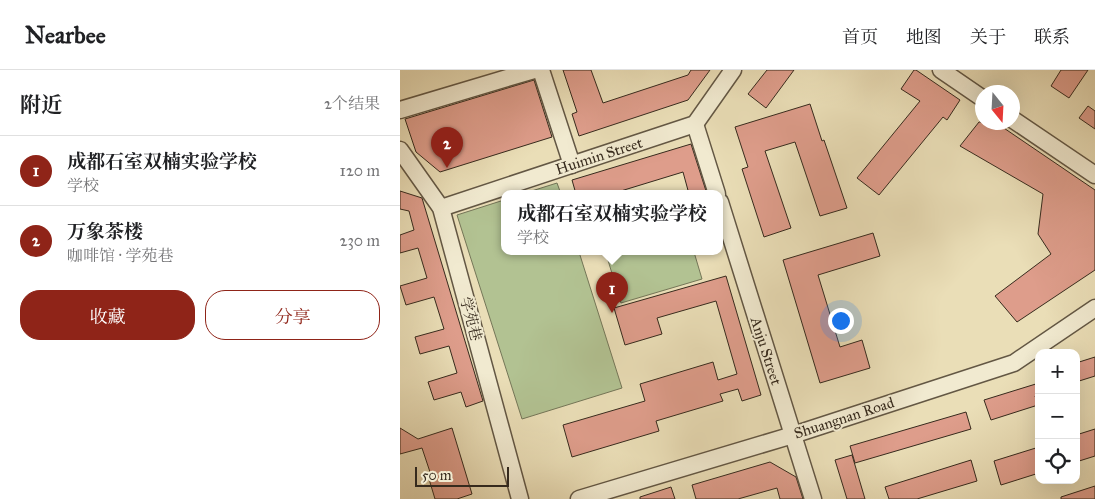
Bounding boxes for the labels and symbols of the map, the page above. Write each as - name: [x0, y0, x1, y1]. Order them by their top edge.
- north arrow: [975, 85, 1020, 130]
- pin: 2: [431, 127, 463, 168]
- street label: Huimin Street: [553, 133, 645, 179]
- pin: 1: [596, 272, 628, 313]
- street label: 学苑巷: [456, 295, 486, 343]
- your location: [828, 308, 854, 334]
- street label: Anju Street: [746, 314, 786, 388]
- street label: Shuangnan Road: [792, 393, 897, 443]
- scale bar: [415, 464, 509, 487]

